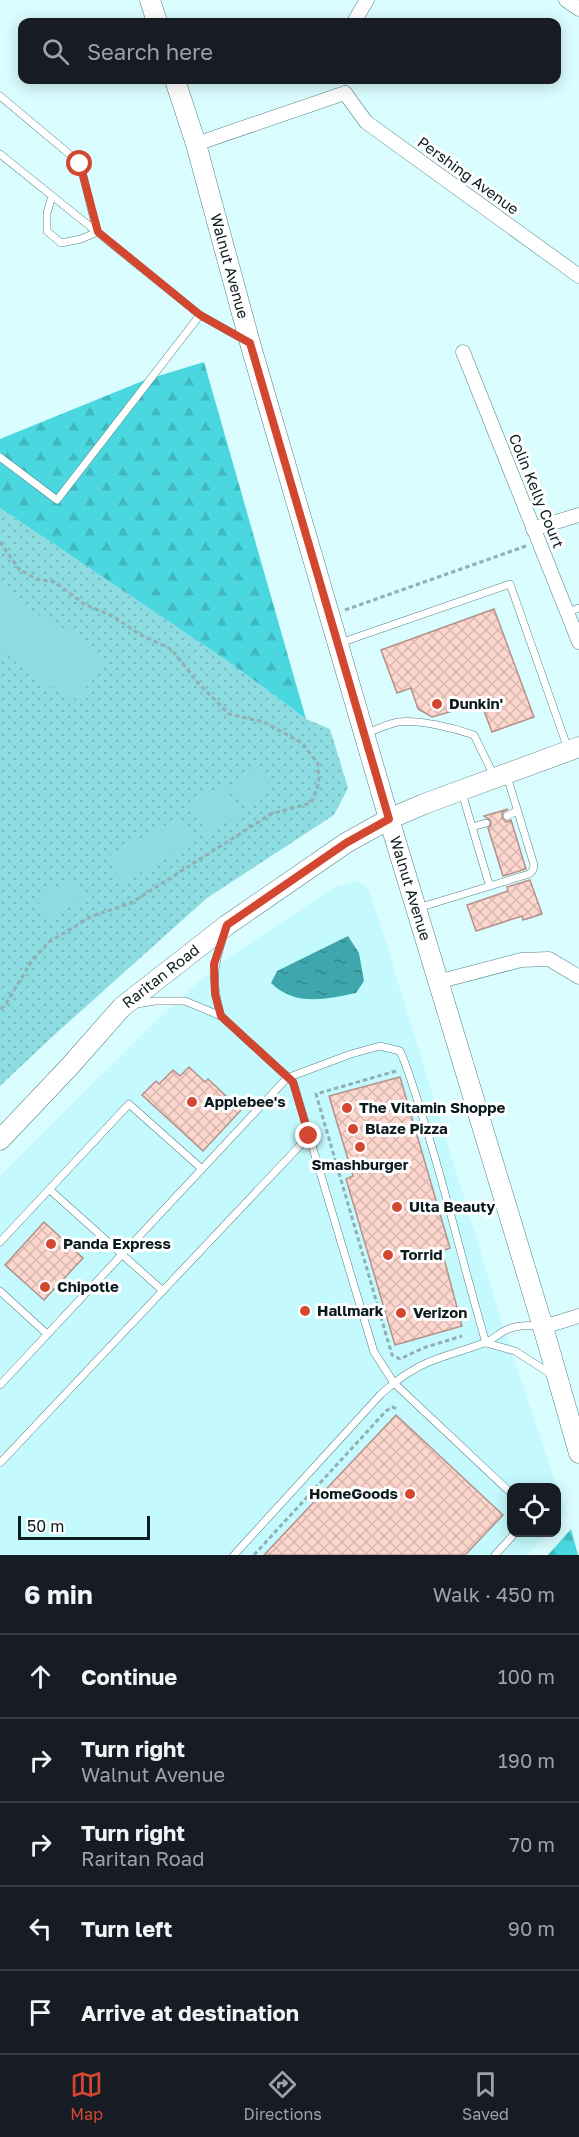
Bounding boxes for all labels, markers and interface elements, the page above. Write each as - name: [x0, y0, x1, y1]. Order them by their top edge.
- search box: [18, 18, 561, 84]
- icon: search: [39, 35, 72, 68]
- text: Search here: [87, 38, 213, 65]
- street label: Pershing Avenue: [415, 132, 523, 218]
- route start: [66, 150, 92, 176]
- street label: Walnut Avenue: [207, 211, 253, 321]
- street label: Colin Kelly Court: [506, 431, 568, 550]
- place label: Dunkin': [449, 694, 503, 712]
- marker: Dunkin': [430, 697, 444, 711]
- street label: Walnut Avenue: [387, 834, 435, 943]
- street label: Raritan Road: [118, 940, 202, 1011]
- place label: Applebee's: [204, 1092, 286, 1110]
- marker: Applebee's: [185, 1095, 199, 1109]
- place label: The Vitamin Shoppe: [359, 1098, 506, 1116]
- marker: The Vitamin Shoppe: [340, 1101, 354, 1115]
- place label: Blaze Pizza: [365, 1119, 448, 1137]
- route end: [295, 1122, 321, 1148]
- marker: Blaze Pizza: [346, 1122, 360, 1136]
- marker: Smashburger: [353, 1140, 367, 1154]
- place label: Smashburger: [311, 1155, 409, 1173]
- place label: Ulta Beauty: [409, 1197, 495, 1215]
- marker: Ulta Beauty: [390, 1200, 404, 1214]
- place label: Panda Express: [63, 1234, 171, 1252]
- marker: Panda Express: [44, 1237, 58, 1251]
- place label: Torrid: [400, 1245, 443, 1263]
- marker: Torrid: [381, 1248, 395, 1262]
- place label: Chipotle: [57, 1277, 119, 1295]
- marker: Chipotle: [38, 1280, 52, 1294]
- place label: Hallmark: [317, 1301, 384, 1319]
- place label: Verizon: [413, 1303, 467, 1321]
- marker: Hallmark: [298, 1304, 312, 1318]
- marker: Verizon: [394, 1306, 408, 1320]
- map controls: [507, 1483, 561, 1537]
- button: locate: [507, 1483, 561, 1537]
- place label: HomeGoods: [309, 1484, 398, 1502]
- marker: HomeGoods: [403, 1487, 417, 1501]
- scale bar: [18, 1513, 150, 1540]
- text: 50 m: [27, 1516, 64, 1536]
- text: 6 min: [24, 1579, 93, 1610]
- text: Walk · 450 m: [433, 1582, 555, 1606]
- icon: ahead: [24, 1660, 57, 1693]
- text: Continue: [81, 1663, 177, 1690]
- text: 100 m: [498, 1664, 555, 1688]
- text: Turn right: [81, 1735, 185, 1762]
- icon: right: [24, 1744, 57, 1777]
- text: 190 m: [498, 1748, 555, 1772]
- text: Walnut Avenue: [81, 1762, 225, 1786]
- text: Turn right: [81, 1819, 185, 1846]
- icon: right: [24, 1828, 57, 1861]
- text: 70 m: [509, 1832, 555, 1856]
- text: Raritan Road: [81, 1846, 204, 1870]
- icon: left: [24, 1912, 57, 1945]
- text: Turn left: [81, 1915, 172, 1942]
- text: 90 m: [508, 1916, 555, 1940]
- icon: arrive: [24, 1996, 57, 2029]
- text: Arrive at destination: [81, 1999, 299, 2026]
- tab: Map: [70, 2068, 103, 2124]
- tab: Directions: [244, 2068, 322, 2124]
- tab: Saved: [462, 2068, 509, 2124]

